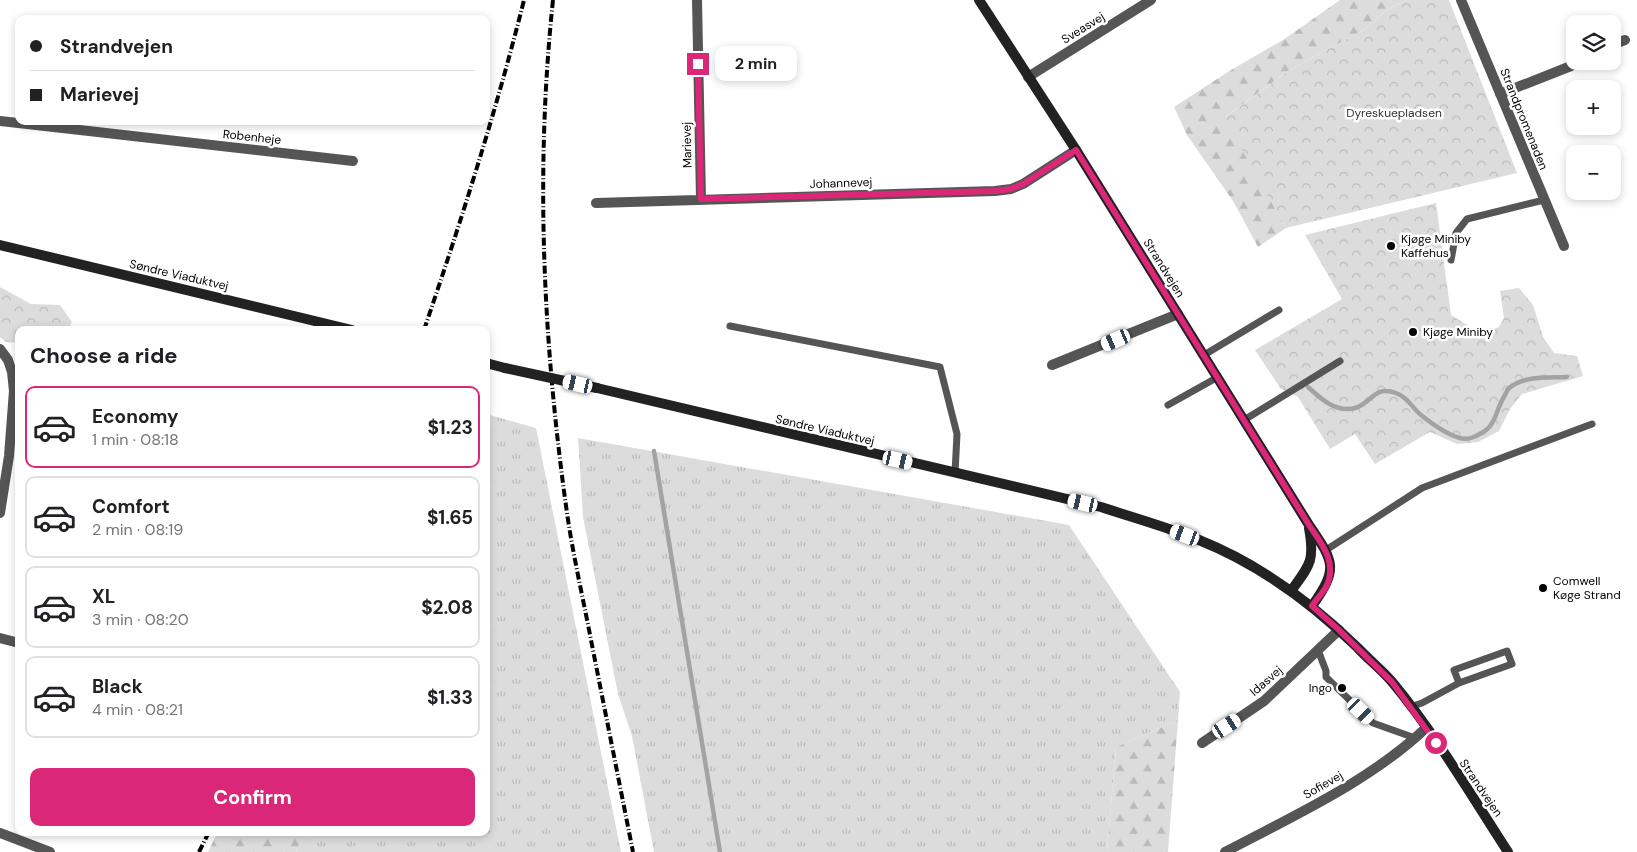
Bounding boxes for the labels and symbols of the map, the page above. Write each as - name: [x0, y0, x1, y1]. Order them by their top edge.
- street label: Sveasvej: [1058, 9, 1108, 47]
- callout: 2 min: [716, 46, 798, 82]
- route end: [687, 53, 709, 75]
- street label: Strandpromenaden: [1496, 66, 1552, 172]
- park label: Dyreskuepladsen: [1346, 105, 1442, 121]
- street label: Marievej: [679, 122, 695, 168]
- street label: Robenheje: [222, 126, 282, 148]
- street label: Johannevej: [809, 174, 873, 192]
- place label: Kjøge Miniby Kaffehus: [1401, 231, 1471, 261]
- street label: Strandvejen: [1140, 236, 1188, 301]
- marker: Kjøge Miniby Kaffehus: [1385, 240, 1397, 252]
- street label: Søndre Viaduktvej: [128, 256, 230, 294]
- place label: Kjøge Miniby: [1423, 324, 1493, 340]
- marker: Kjøge Miniby: [1407, 326, 1419, 338]
- car: [1099, 327, 1132, 353]
- car: [561, 373, 594, 395]
- street label: Søndre Viaduktvej: [774, 411, 876, 449]
- car: [881, 449, 914, 471]
- car: [1066, 492, 1099, 514]
- car: [1168, 523, 1201, 547]
- place label: Comwell Køge Strand: [1553, 573, 1621, 603]
- marker: Comwell Køge Strand: [1537, 582, 1549, 594]
- street label: Idasvej: [1246, 662, 1286, 700]
- place label: Ingo: [1309, 680, 1332, 696]
- marker: Ingo: [1336, 682, 1348, 694]
- car: [1345, 695, 1377, 727]
- car: [1210, 712, 1243, 740]
- route start: [1425, 732, 1447, 754]
- street label: Strandvejen: [1456, 756, 1506, 820]
- street label: Sofievej: [1300, 767, 1346, 803]

